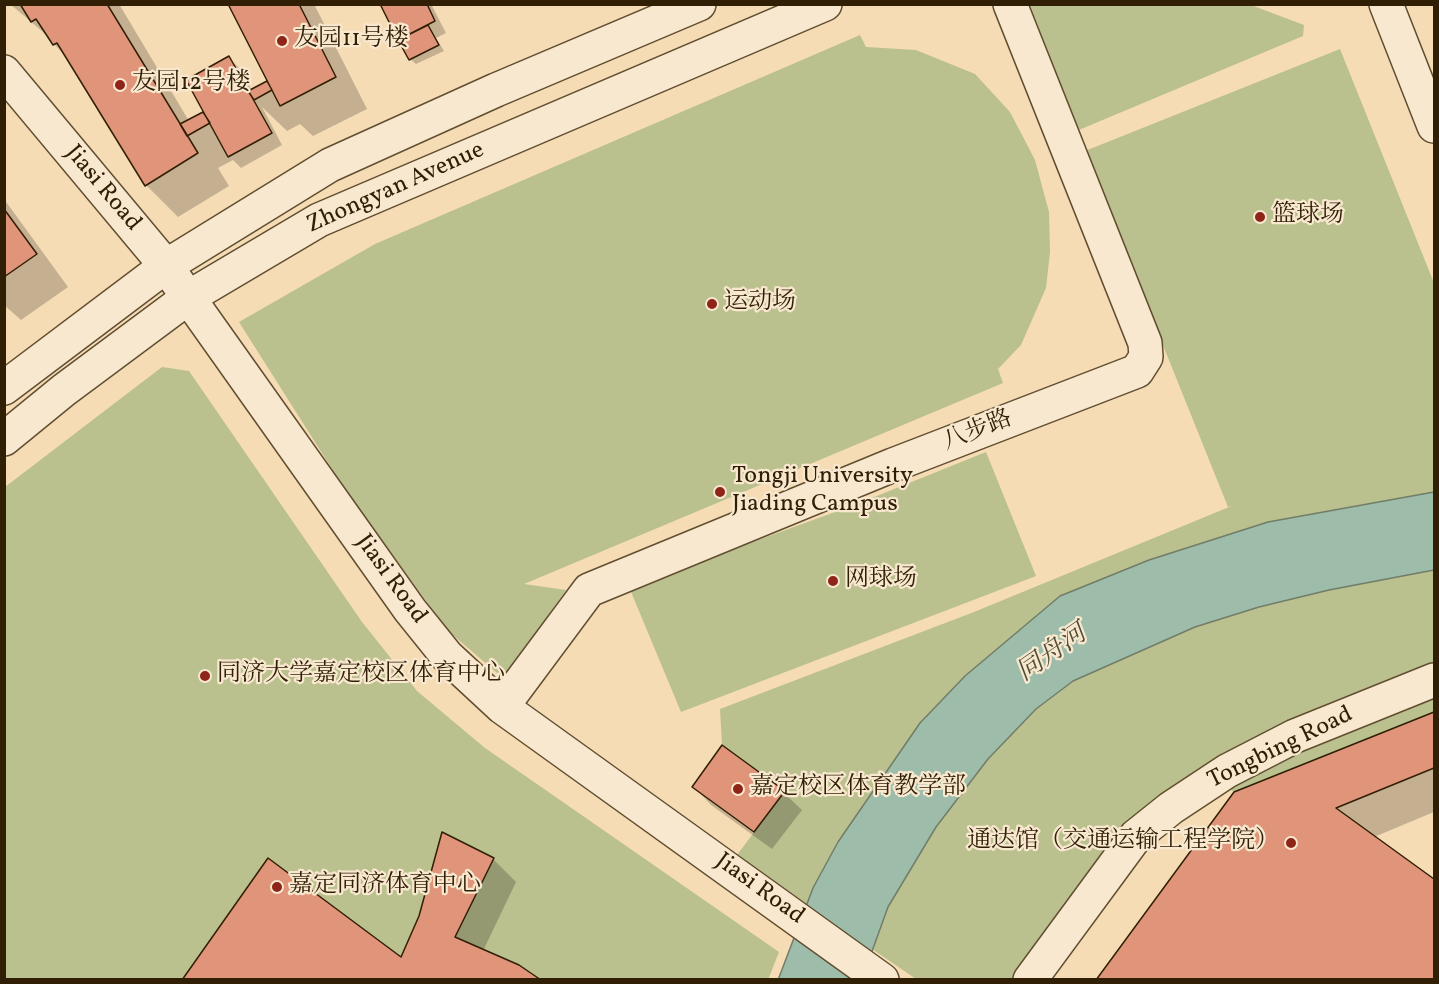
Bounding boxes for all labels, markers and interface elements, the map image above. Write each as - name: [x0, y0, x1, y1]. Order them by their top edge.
- place label: 友园11号楼: [294, 27, 409, 55]
- marker: 友园11号楼: [275, 34, 289, 48]
- place label: 友园12号楼: [132, 71, 250, 99]
- marker: 友园12号楼: [113, 78, 127, 92]
- street label: Zhongyan Avenue: [303, 137, 489, 241]
- street label: Jiasi Road: [58, 140, 146, 238]
- place label: 篮球场: [1272, 203, 1344, 231]
- marker: 篮球场: [1253, 210, 1267, 224]
- place label: 运动场: [724, 290, 796, 318]
- marker: 运动场: [705, 297, 719, 311]
- street label: 八步路: [939, 406, 1017, 458]
- place label: Tongji University Jiading Campus: [732, 464, 913, 520]
- marker: Tongji University Jiading Campus: [713, 485, 727, 499]
- street label: Jiasi Road: [348, 530, 432, 630]
- place label: 网球场: [845, 567, 917, 595]
- marker: 网球场: [826, 574, 840, 588]
- water label: 同舟河: [1012, 620, 1094, 690]
- place label: 同济大学嘉定校区体育中心: [217, 662, 505, 690]
- marker: 同济大学嘉定校区体育中心: [198, 669, 212, 683]
- street label: Tongbing Road: [1204, 702, 1358, 796]
- place label: 嘉定校区体育教学部: [750, 775, 966, 803]
- marker: 嘉定校区体育教学部: [731, 782, 745, 796]
- place label: 通达馆（交通运输工程学院）: [967, 829, 1279, 857]
- marker: 通达馆（交通运输工程学院）: [1284, 836, 1298, 850]
- street label: Jiasi Road: [709, 848, 809, 932]
- place label: 嘉定同济体育中心: [289, 873, 481, 901]
- marker: 嘉定同济体育中心: [270, 880, 284, 894]

